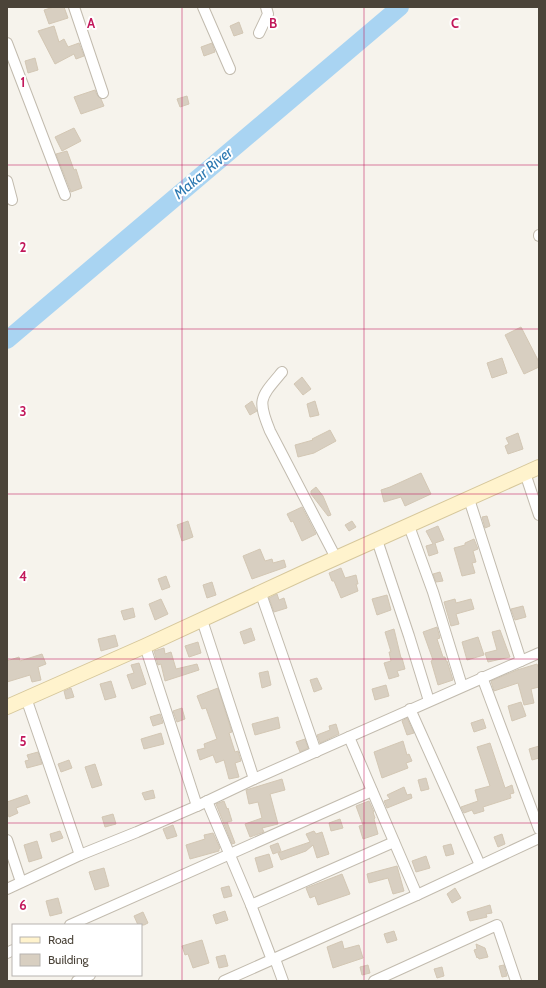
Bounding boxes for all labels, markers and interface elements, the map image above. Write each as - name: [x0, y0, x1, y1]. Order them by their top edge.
- text: A: [87, 15, 96, 31]
- text: B: [269, 15, 277, 31]
- text: C: [451, 15, 459, 31]
- text: 1: [21, 74, 25, 90]
- water label: Makar River: [169, 142, 237, 203]
- text: 2: [20, 239, 27, 255]
- text: 3: [19, 403, 27, 419]
- text: 4: [19, 568, 27, 584]
- text: 5: [20, 733, 27, 749]
- text: 6: [19, 897, 27, 913]
- legend: [12, 924, 142, 976]
- text: Road: [48, 932, 74, 947]
- text: Building: [48, 952, 90, 967]

